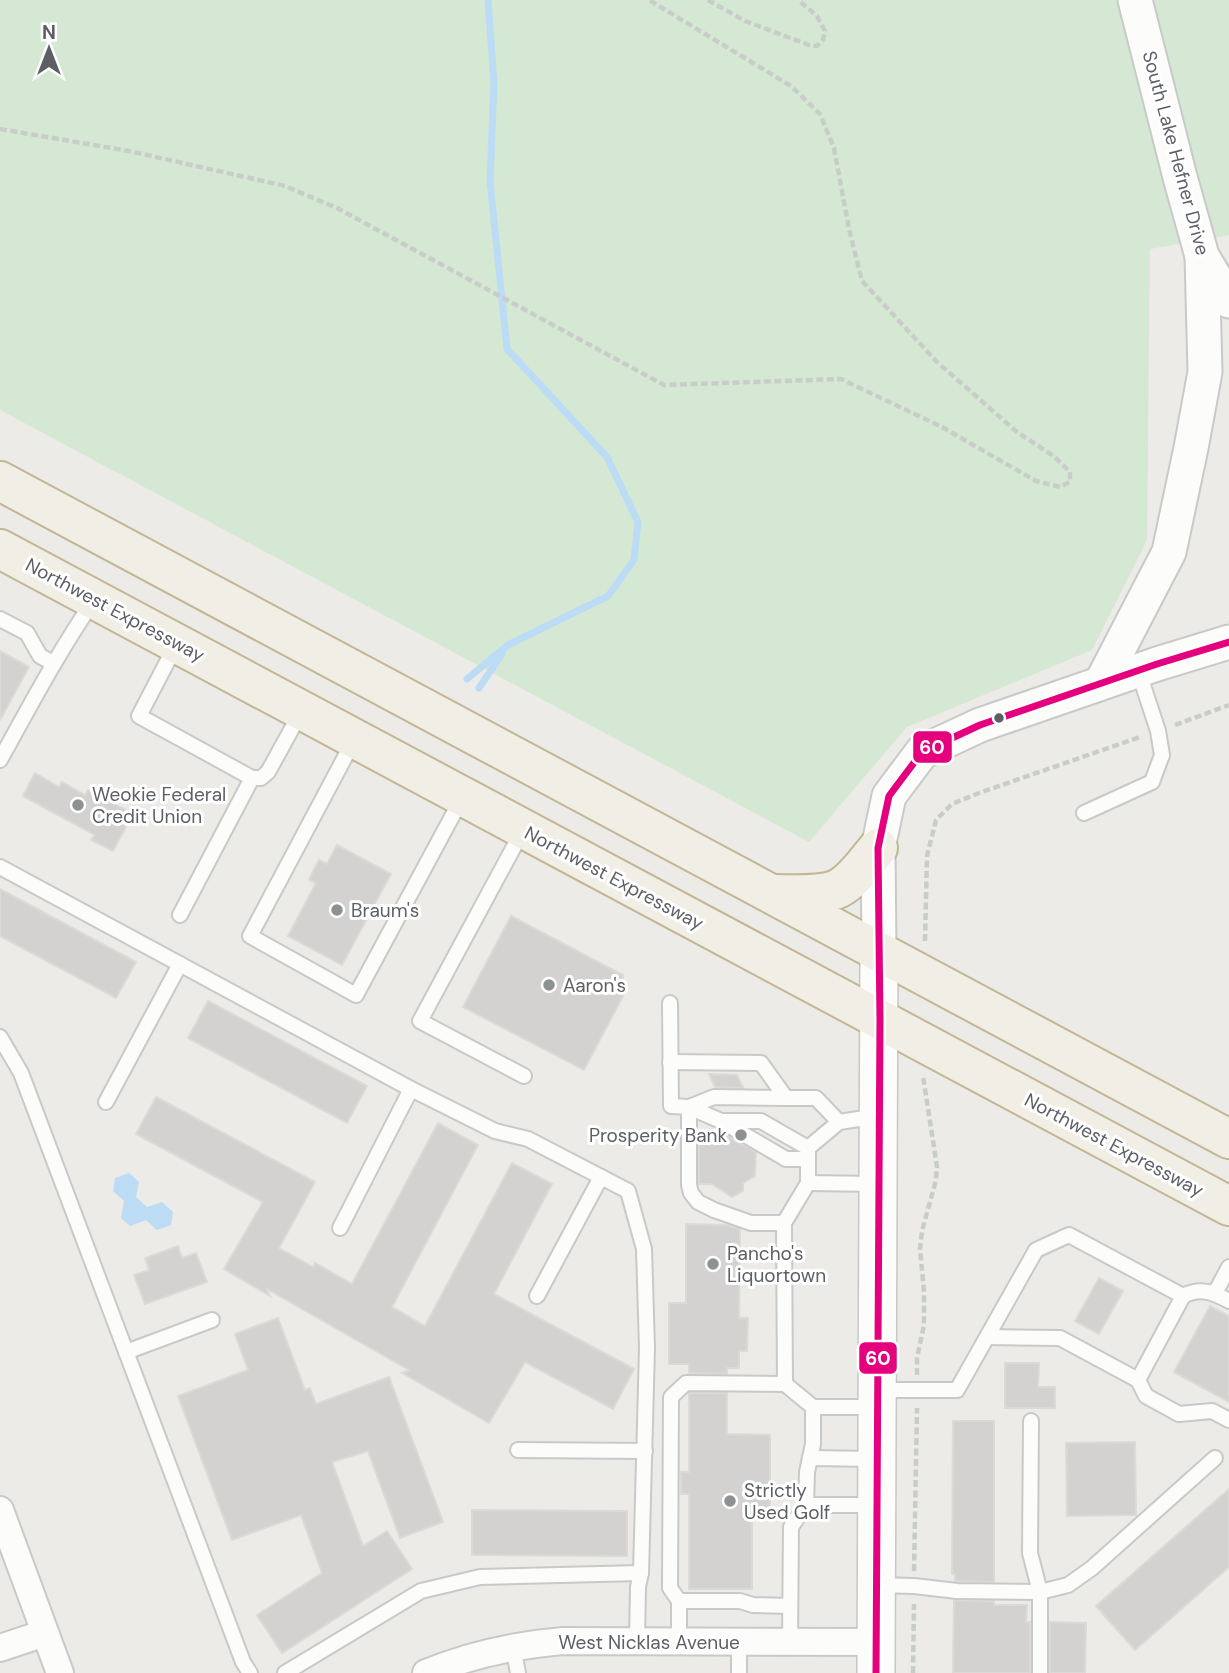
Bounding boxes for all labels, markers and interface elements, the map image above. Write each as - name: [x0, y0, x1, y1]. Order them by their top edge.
- north arrow: [14, 14, 84, 84]
- text: N: [42, 20, 56, 45]
- street label: South Lake Hefner Drive: [1137, 48, 1215, 258]
- street label: Northwest Expressway: [21, 552, 209, 668]
- unlabelled marker: [992, 711, 1006, 725]
- line badge: 60: [912, 730, 953, 764]
- text: 60: [919, 735, 945, 760]
- place label: Weokie Federal Credit Union: [92, 782, 226, 829]
- marker: Weokie Federal Credit Union: [70, 797, 86, 813]
- street label: Northwest Expressway: [520, 820, 708, 936]
- place label: Braum's: [351, 898, 419, 923]
- marker: Braum's: [329, 902, 345, 918]
- place label: Aaron's: [563, 973, 626, 998]
- marker: Aaron's: [541, 977, 557, 993]
- street label: Northwest Expressway: [1020, 1087, 1208, 1203]
- place label: Prosperity Bank: [589, 1123, 727, 1148]
- marker: Prosperity Bank: [733, 1127, 749, 1143]
- place label: Pancho's Liquortown: [727, 1241, 826, 1288]
- marker: Pancho's Liquortown: [705, 1256, 721, 1272]
- line badge: 60: [858, 1341, 898, 1375]
- text: 60: [865, 1346, 891, 1371]
- place label: Strictly Used Golf: [744, 1478, 830, 1525]
- marker: Strictly Used Golf: [722, 1493, 738, 1509]
- street label: West Nicklas Avenue: [558, 1630, 740, 1655]

